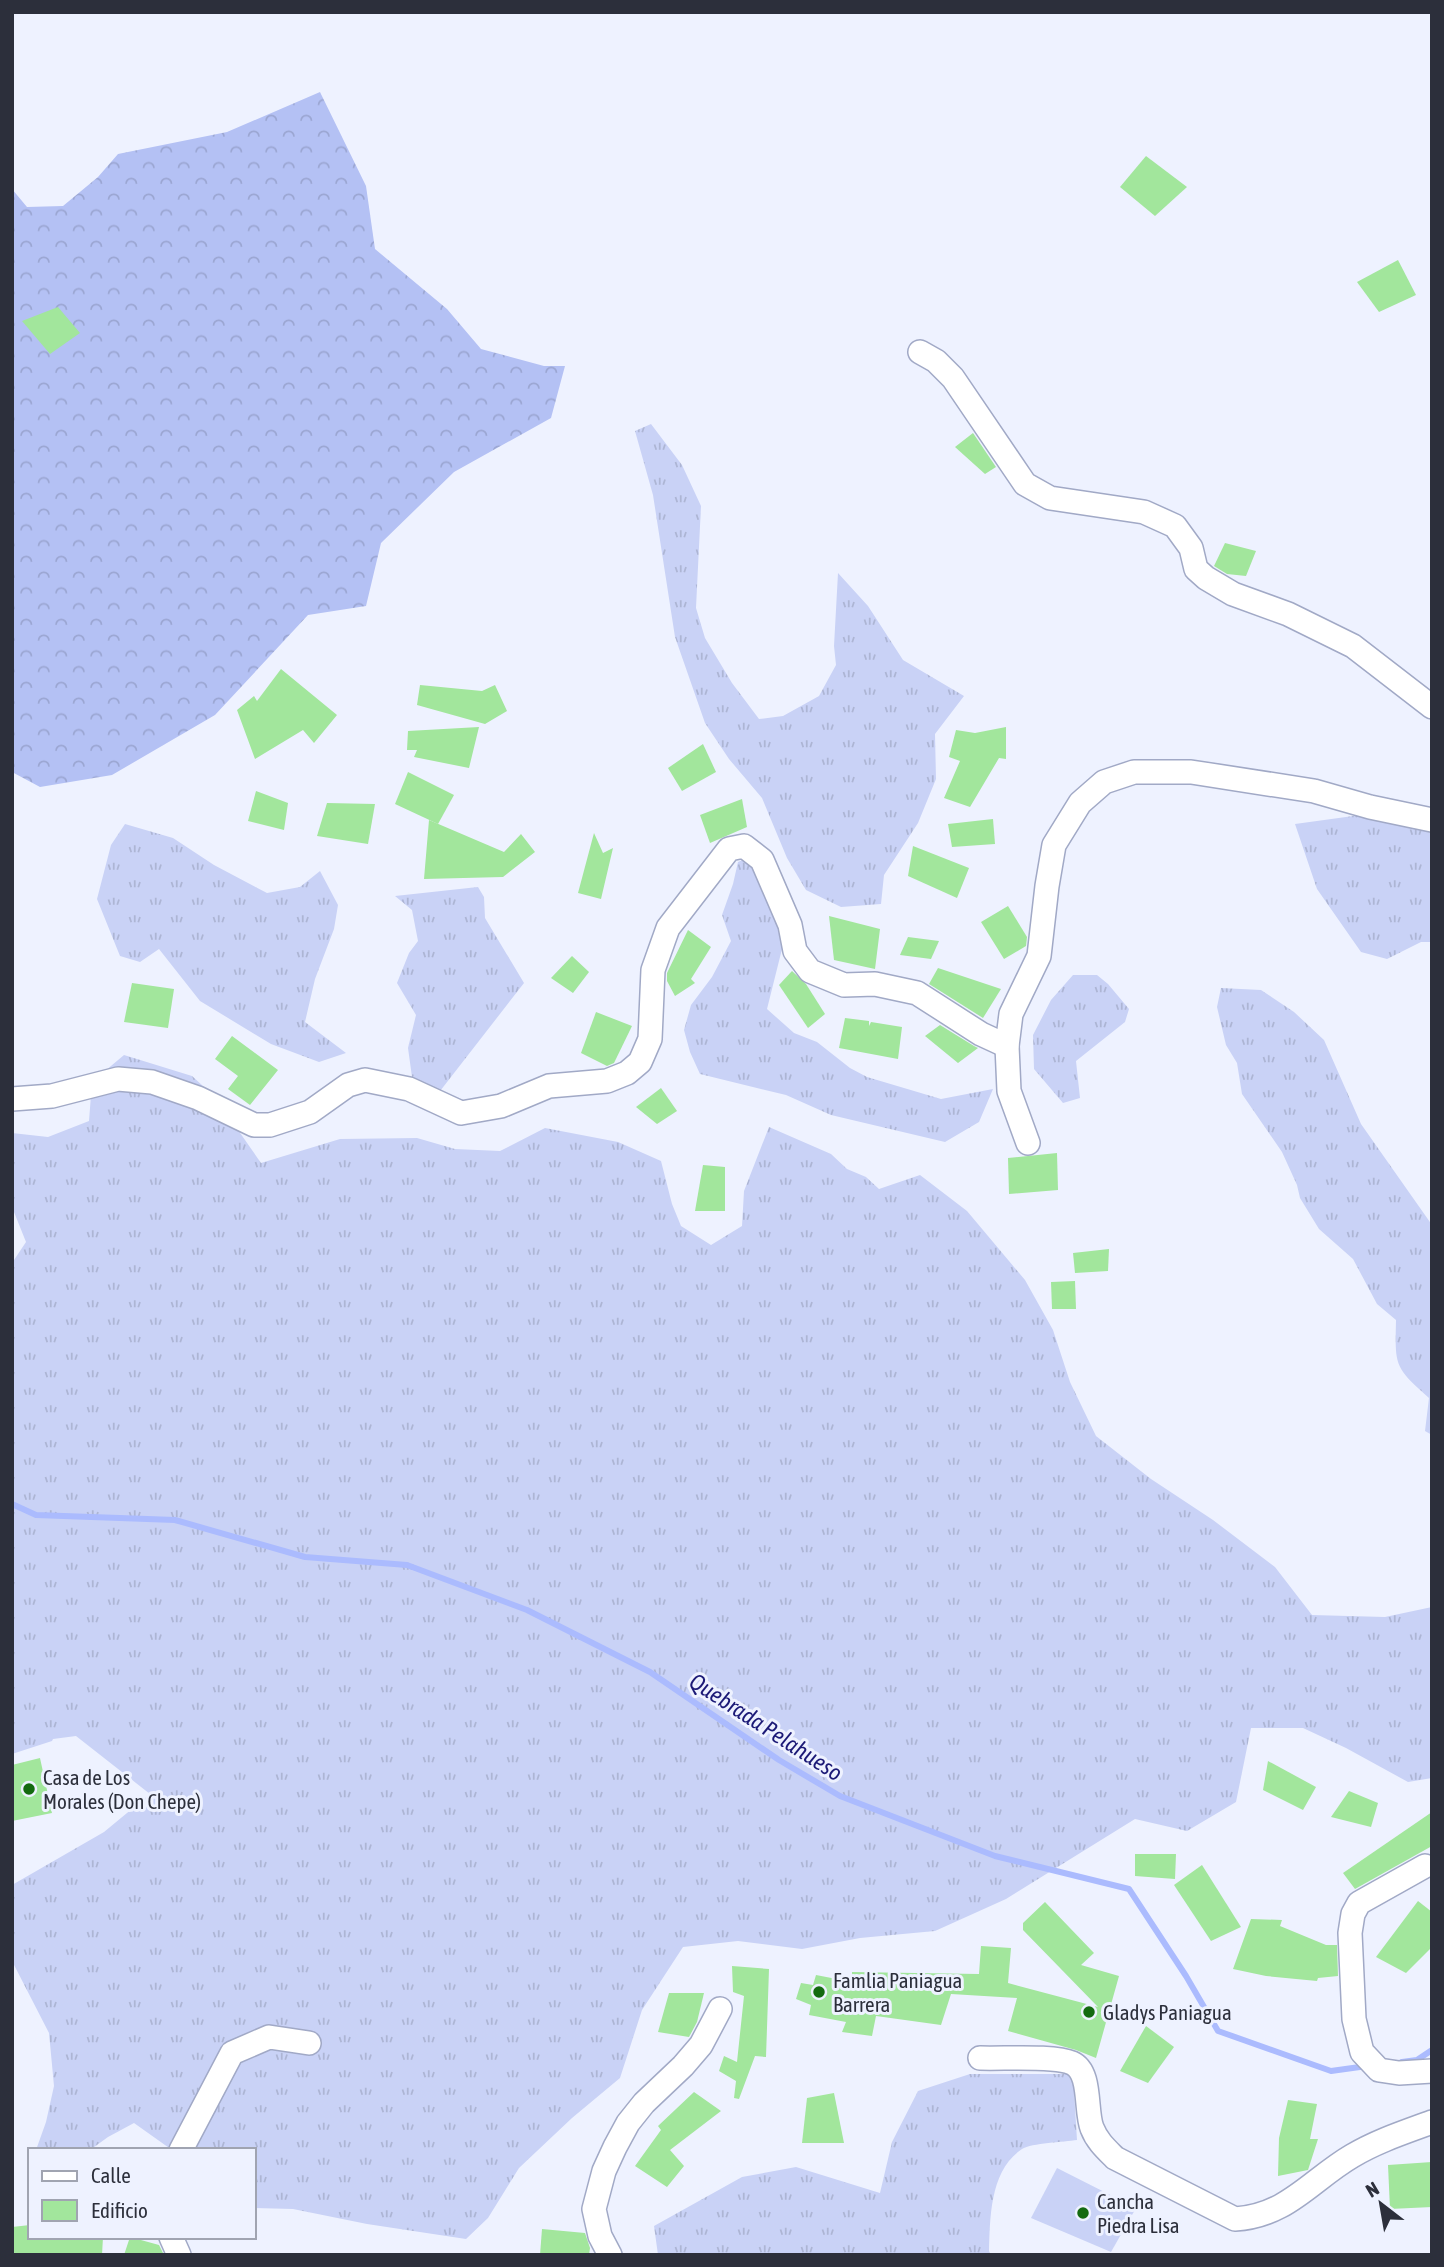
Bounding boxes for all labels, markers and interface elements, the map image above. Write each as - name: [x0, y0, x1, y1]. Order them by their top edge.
- water label: Quebrada Pelahueso: [685, 1668, 847, 1786]
- place label: Casa de Los Morales (Don Chepe): [43, 1765, 201, 1813]
- marker: Casa de Los Morales (Don Chepe): [21, 1781, 37, 1797]
- place label: Famlia Paniagua Barrera: [833, 1968, 962, 2016]
- marker: Famlia Paniagua Barrera: [811, 1984, 827, 2000]
- place label: Gladys Paniagua: [1103, 2000, 1232, 2024]
- marker: Gladys Paniagua: [1081, 2004, 1097, 2020]
- legend: [28, 2148, 256, 2239]
- text: Calle: [91, 2163, 131, 2187]
- north arrow: [1346, 2169, 1416, 2239]
- text: N: [1362, 2177, 1383, 2202]
- place label: Cancha Piedra Lisa: [1097, 2189, 1180, 2237]
- text: Edificio: [91, 2198, 148, 2222]
- marker: Cancha Piedra Lisa: [1075, 2205, 1091, 2221]

